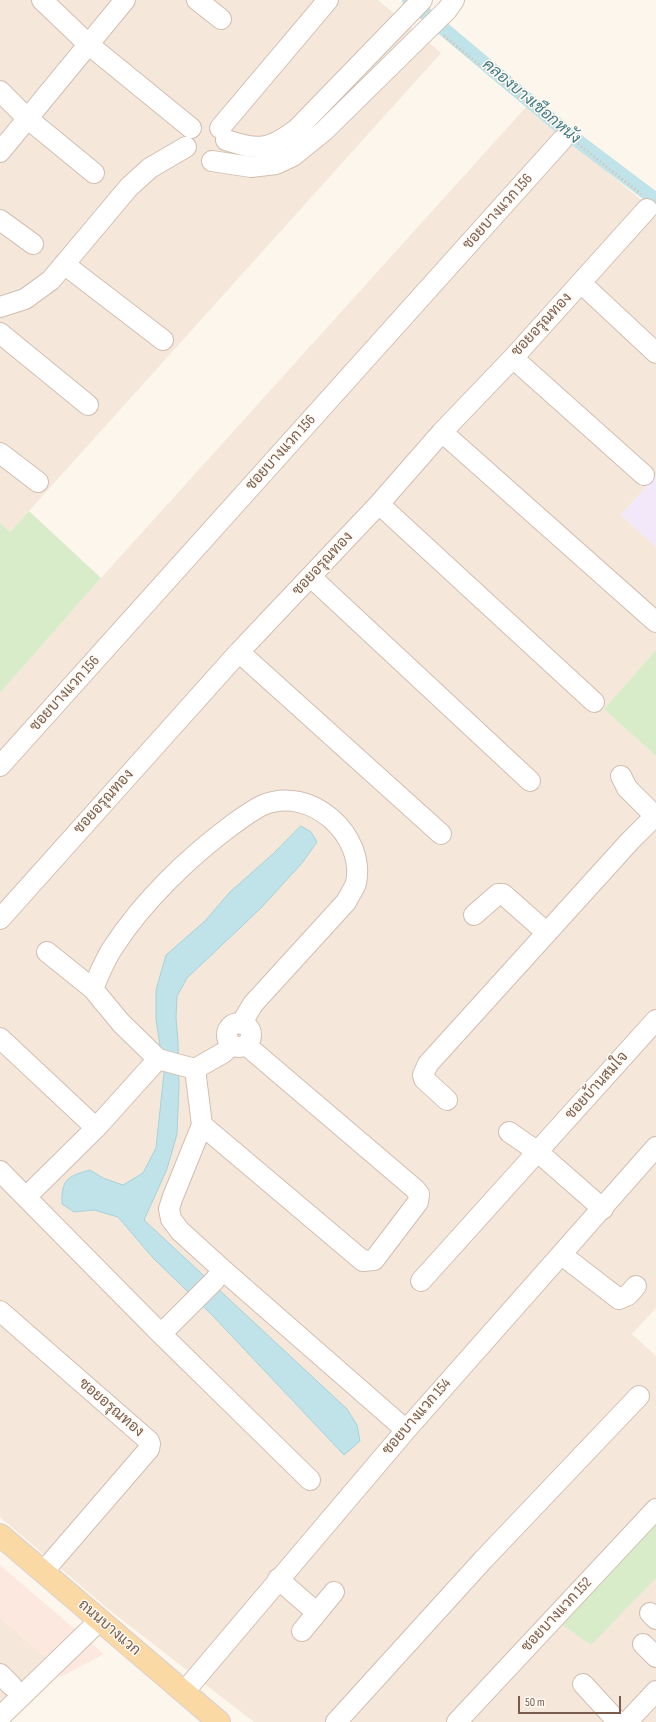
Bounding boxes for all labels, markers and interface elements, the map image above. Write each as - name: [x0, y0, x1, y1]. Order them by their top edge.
- water label: คลองบางเชือกหนัง: [478, 55, 584, 149]
- street label: ซอยบางแวก 156: [459, 170, 537, 254]
- street label: ซอยอรุณทอง: [508, 289, 576, 361]
- street label: ซอยบางแวก 156: [242, 411, 320, 495]
- street label: ซอยอรุณทอง: [289, 528, 357, 600]
- street label: ซอยบางแวก 156: [26, 652, 104, 736]
- street label: ซอยอรุณทอง: [70, 766, 138, 838]
- street label: ซอยบ้านสมใจ: [562, 1048, 632, 1124]
- street label: ซอยอรุณทอง: [75, 1375, 147, 1441]
- street label: ซอยบางแวก 154: [379, 1375, 455, 1459]
- street label: ซอยบางแวก 152: [518, 1574, 596, 1656]
- street label: ถนนบางแวก: [74, 1596, 144, 1660]
- scale bar: [520, 1688, 623, 1714]
- text: 50 m: [525, 1695, 545, 1710]

